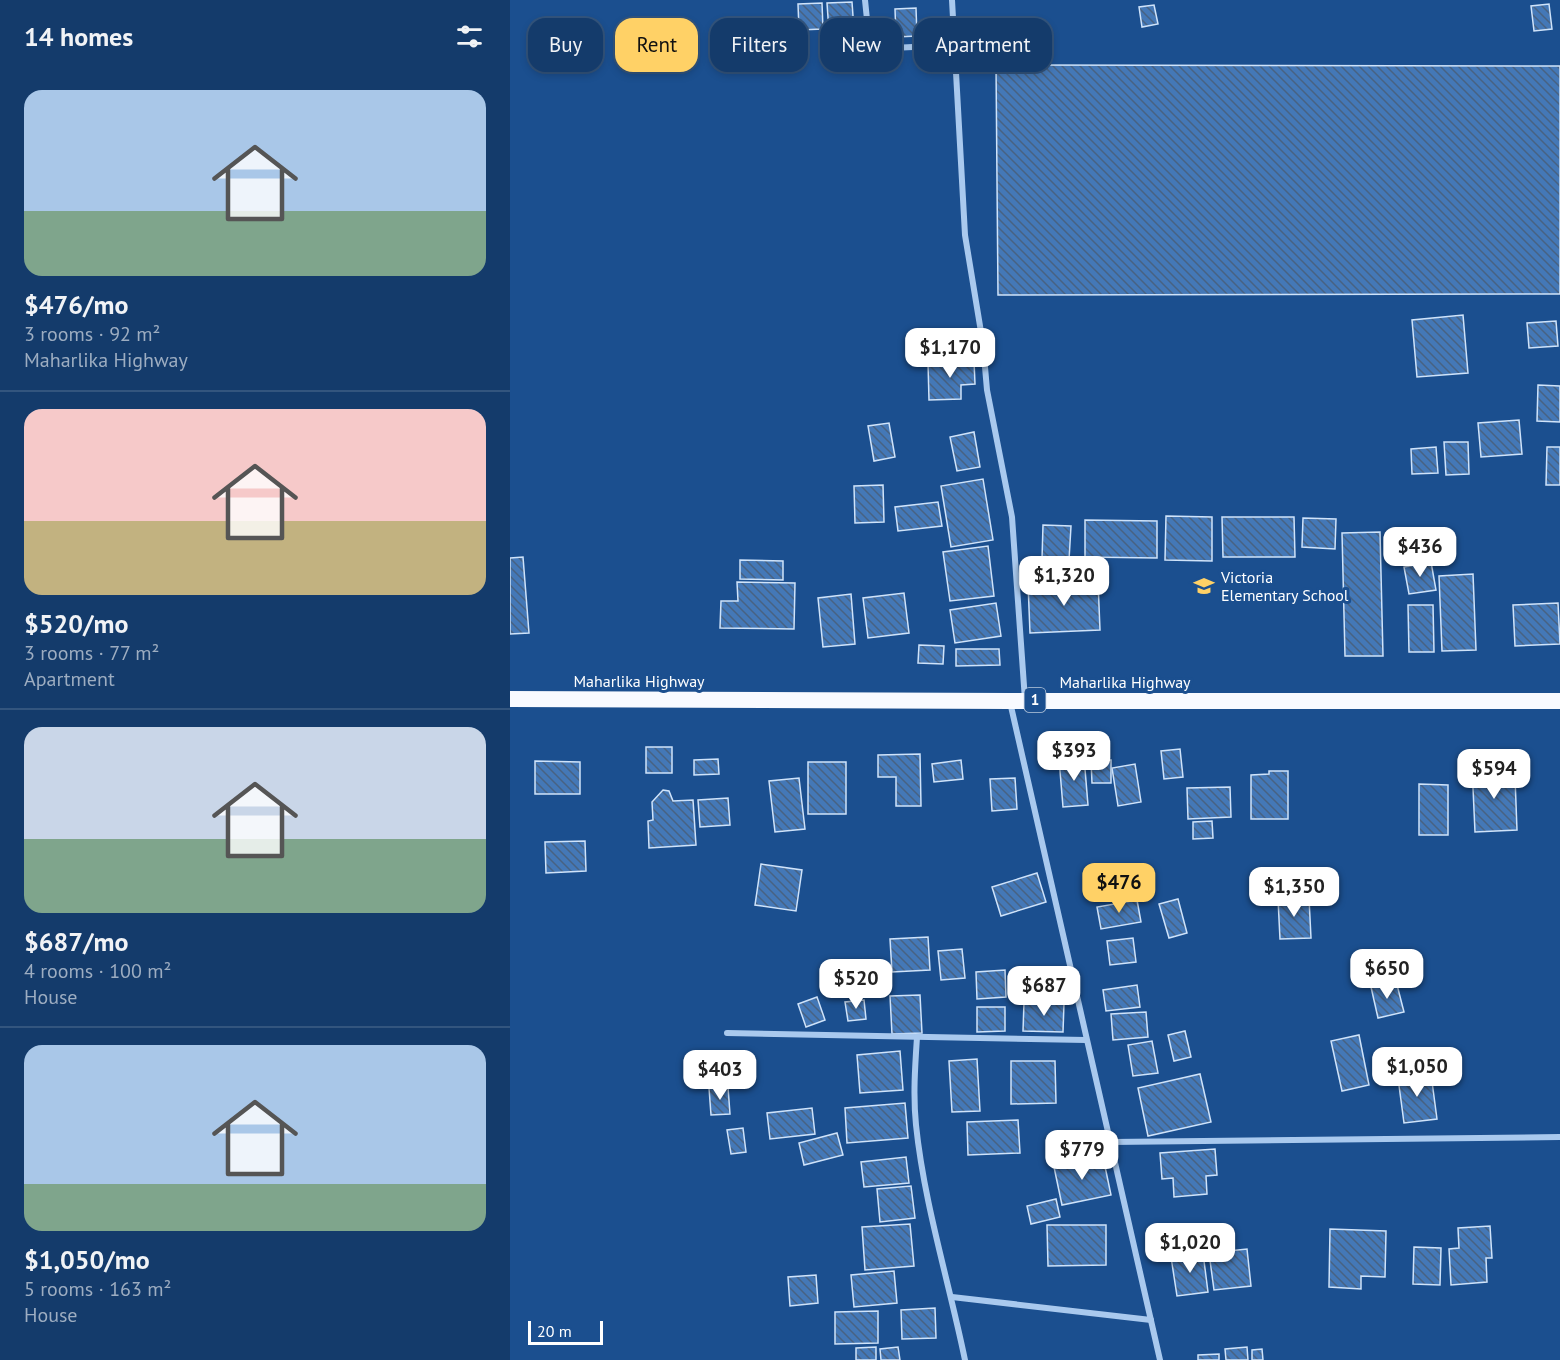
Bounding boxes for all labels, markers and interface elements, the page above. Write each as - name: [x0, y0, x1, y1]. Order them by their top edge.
- chip: Buy: [528, 18, 603, 72]
- chip: Rent: [615, 18, 698, 72]
- chip: Filters: [710, 18, 808, 72]
- chip: New: [820, 18, 902, 72]
- chip: Apartment: [914, 18, 1052, 72]
- text: 14 homes: [24, 20, 133, 53]
- icon: filters: [453, 20, 486, 53]
- icon: home: [201, 129, 309, 237]
- text: $476/mo: [24, 288, 128, 321]
- text: 3 rooms · 92 m²: [24, 321, 160, 347]
- pin: $1,170: [901, 328, 999, 379]
- text: $1,170: [919, 334, 981, 360]
- text: Maharlika Highway: [24, 347, 188, 373]
- icon: home: [201, 448, 309, 556]
- pin: $436: [1384, 527, 1456, 578]
- text: $436: [1397, 533, 1443, 559]
- pin: $1,320: [1015, 556, 1113, 607]
- text: $1,320: [1033, 562, 1095, 588]
- place label: Victoria Elementary School: [1220, 567, 1349, 605]
- school or university icon: Victoria Elementary School: [1192, 574, 1216, 598]
- text: $520/mo: [24, 607, 128, 640]
- text: 3 rooms · 77 m²: [24, 640, 159, 666]
- text: Apartment: [24, 666, 115, 692]
- street label: Maharlika Highway: [573, 671, 705, 691]
- street label: Maharlika Highway: [1059, 672, 1191, 692]
- road number: 1: [1024, 688, 1046, 712]
- pin: $393: [1038, 731, 1110, 782]
- text: $393: [1051, 737, 1097, 763]
- pin: $594: [1458, 749, 1530, 800]
- text: $594: [1471, 755, 1517, 781]
- icon: home: [201, 766, 309, 874]
- pin: $476: [1083, 863, 1155, 914]
- pin: $1,350: [1245, 867, 1343, 918]
- text: $476: [1096, 869, 1142, 895]
- text: $1,350: [1263, 873, 1325, 899]
- text: $687/mo: [24, 925, 128, 958]
- pin: $650: [1351, 949, 1423, 1000]
- text: $650: [1364, 955, 1410, 981]
- text: 4 rooms · 100 m²: [24, 958, 171, 984]
- pin: $520: [820, 959, 892, 1010]
- text: $520: [833, 965, 879, 991]
- pin: $687: [1008, 966, 1080, 1017]
- text: $687: [1021, 972, 1067, 998]
- text: House: [24, 984, 78, 1010]
- pin: $1,050: [1368, 1047, 1466, 1098]
- pin: $403: [684, 1050, 756, 1101]
- text: $1,050: [1386, 1053, 1448, 1079]
- text: $403: [697, 1056, 743, 1082]
- icon: home: [201, 1084, 309, 1192]
- pin: $779: [1046, 1130, 1118, 1181]
- text: $779: [1059, 1136, 1105, 1162]
- pin: $1,020: [1141, 1223, 1239, 1274]
- text: $1,020: [1159, 1229, 1221, 1255]
- text: $1,050/mo: [24, 1243, 150, 1276]
- text: 5 rooms · 163 m²: [24, 1276, 171, 1302]
- text: House: [24, 1302, 78, 1328]
- scale bar: [528, 1318, 603, 1346]
- text: 20 m: [537, 1321, 572, 1341]

